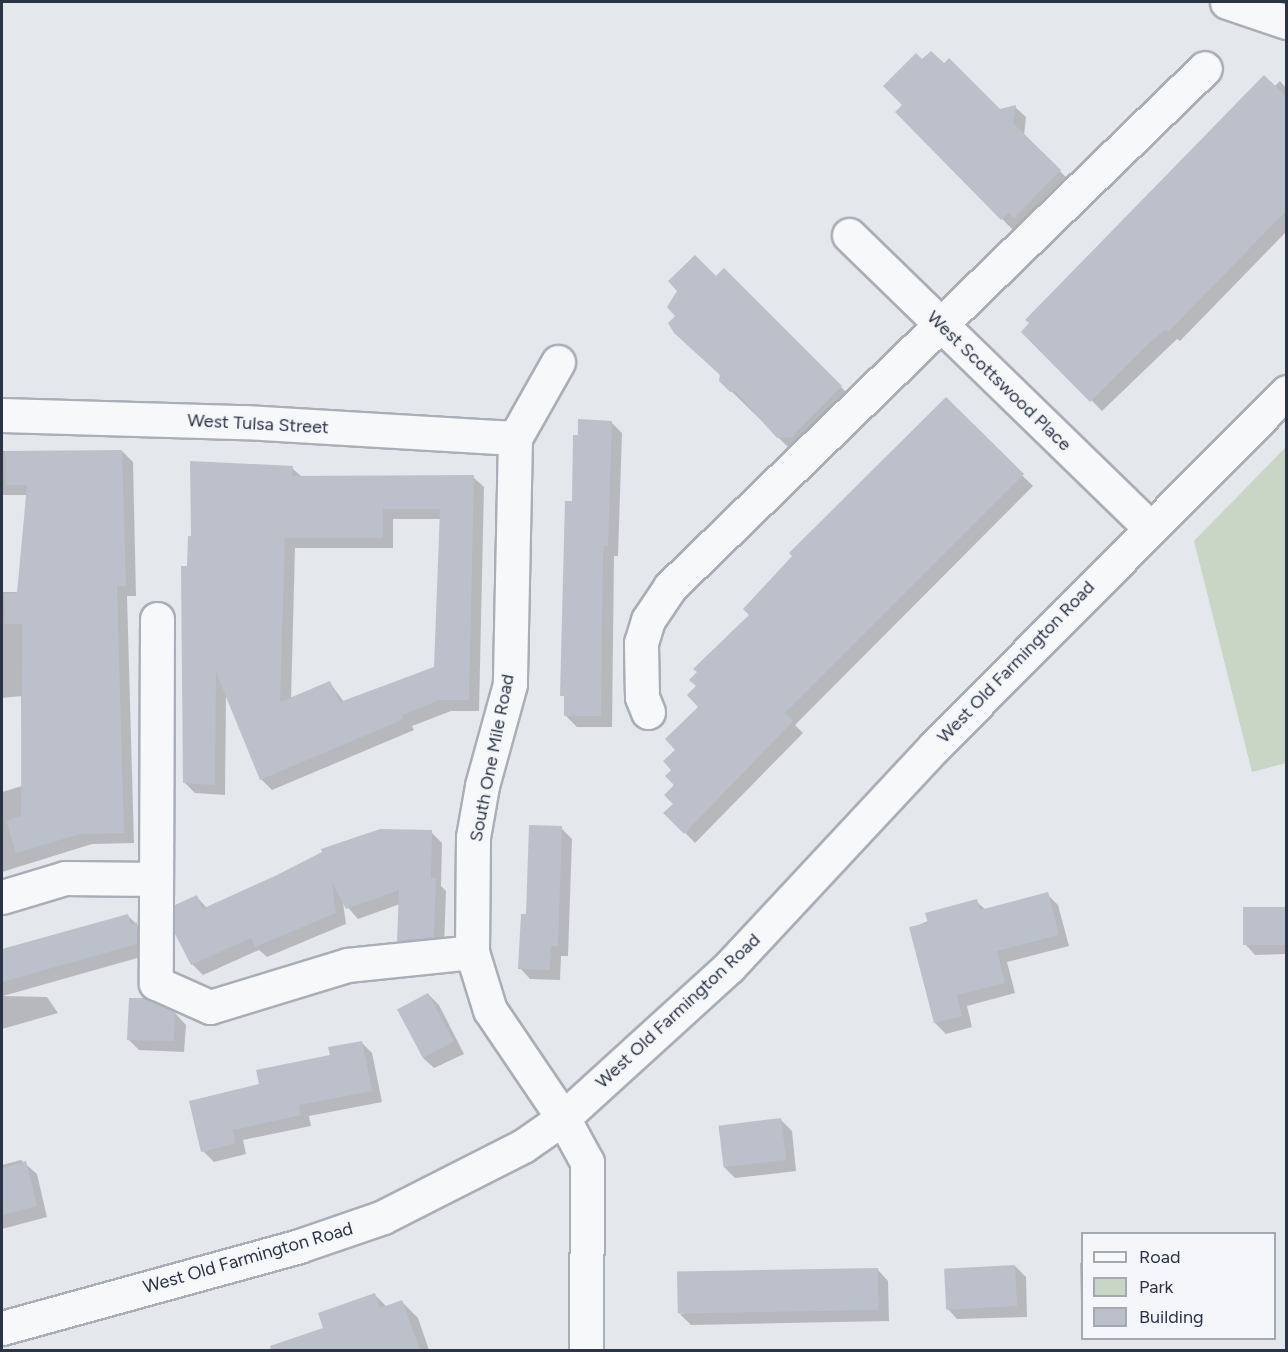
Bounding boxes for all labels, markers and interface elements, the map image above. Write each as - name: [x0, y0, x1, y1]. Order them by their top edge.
- street label: West Scottswood Place: [922, 306, 1076, 456]
- street label: West Tulsa Street: [187, 410, 329, 438]
- street label: West Old Farmington Road: [933, 576, 1099, 748]
- street label: South One Mile Road: [465, 672, 519, 844]
- street label: West Old Farmington Road: [591, 929, 765, 1093]
- street label: West Old Farmington Road: [141, 1218, 355, 1298]
- legend: [1081, 1232, 1276, 1340]
- text: Road: [1139, 1246, 1180, 1268]
- text: Park: [1139, 1276, 1173, 1298]
- text: Building: [1139, 1306, 1204, 1328]

